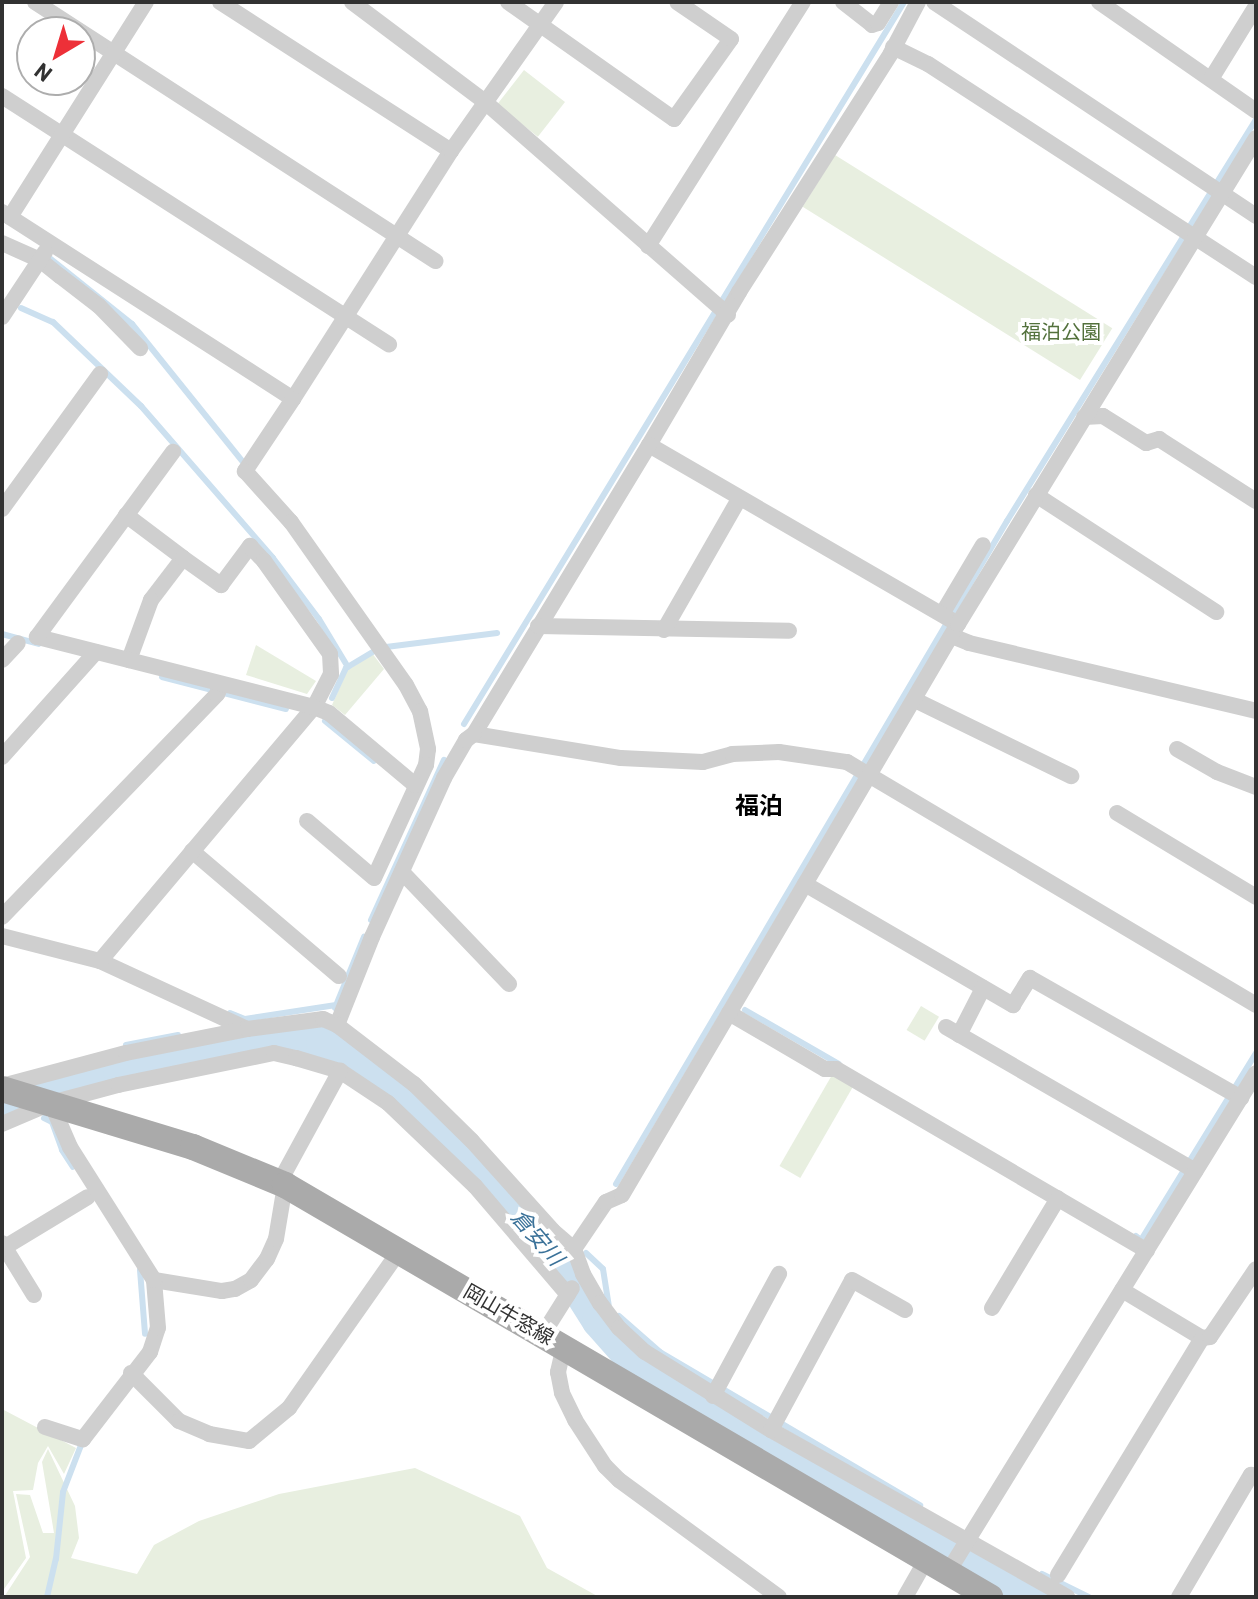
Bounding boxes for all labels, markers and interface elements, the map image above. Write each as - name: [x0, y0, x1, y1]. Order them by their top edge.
- north arrow: [16, 16, 96, 96]
- text: N: [29, 59, 56, 88]
- park label: 福泊公園: [1021, 319, 1101, 343]
- district label: 福泊: [735, 791, 783, 819]
- water label: 倉安川: [506, 1203, 570, 1271]
- street label: 岡山牛窓線: [460, 1279, 558, 1349]

